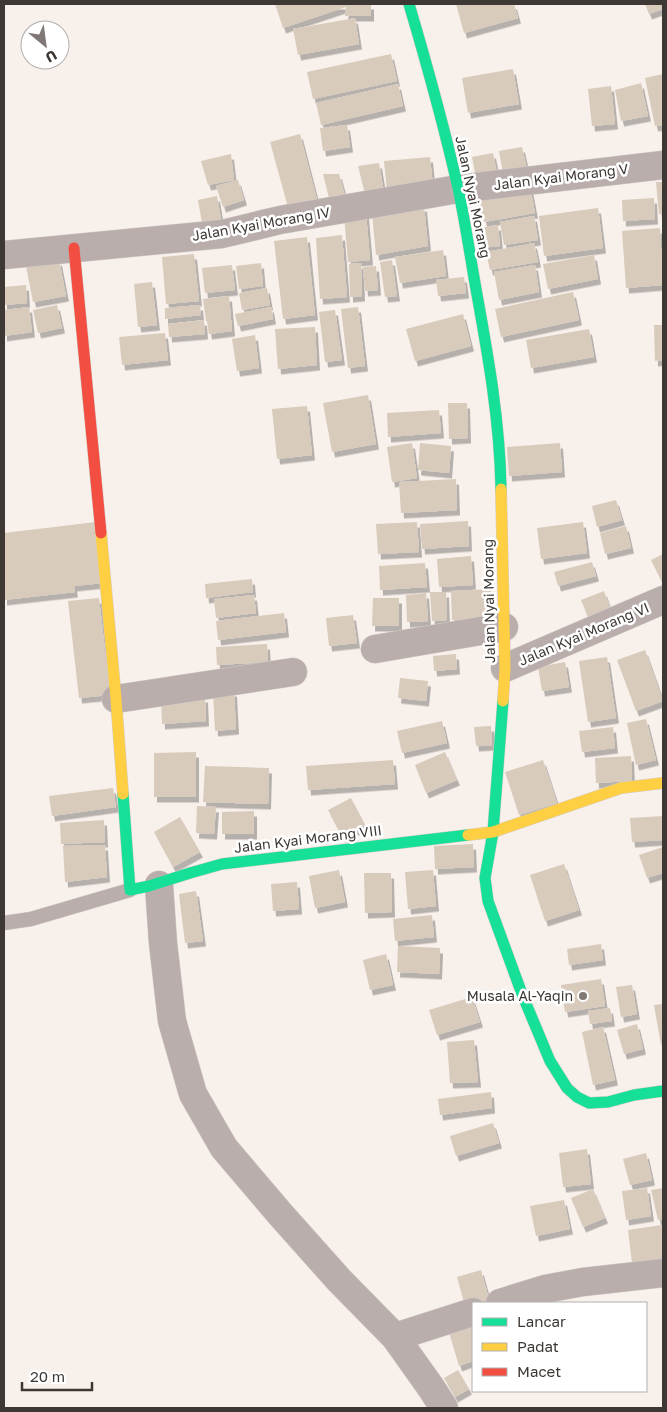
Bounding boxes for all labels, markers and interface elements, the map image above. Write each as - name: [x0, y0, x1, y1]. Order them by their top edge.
- north arrow: [20, 20, 70, 70]
- text: U: [43, 47, 60, 67]
- street label: Jalan Nyai Morang: [452, 134, 495, 259]
- street label: Jalan Kyai Morang V: [493, 160, 630, 193]
- street label: Jalan Kyai Morang IV: [190, 203, 332, 244]
- street label: Jalan Nyai Morang: [479, 539, 498, 663]
- street label: Jalan Kyai Morang VI: [516, 598, 652, 669]
- street label: Jalan Kyai Morang VIII: [233, 821, 383, 856]
- place label: Musala Al-Yaqin: [467, 987, 573, 1004]
- marker: Musala Al-Yaqin: [577, 990, 589, 1002]
- legend: [472, 1302, 647, 1392]
- text: Lancar: [517, 1312, 566, 1330]
- text: Padat: [517, 1337, 559, 1355]
- scale bar: [22, 1360, 92, 1392]
- text: Macet: [517, 1362, 561, 1380]
- text: 20 m: [30, 1367, 65, 1385]

